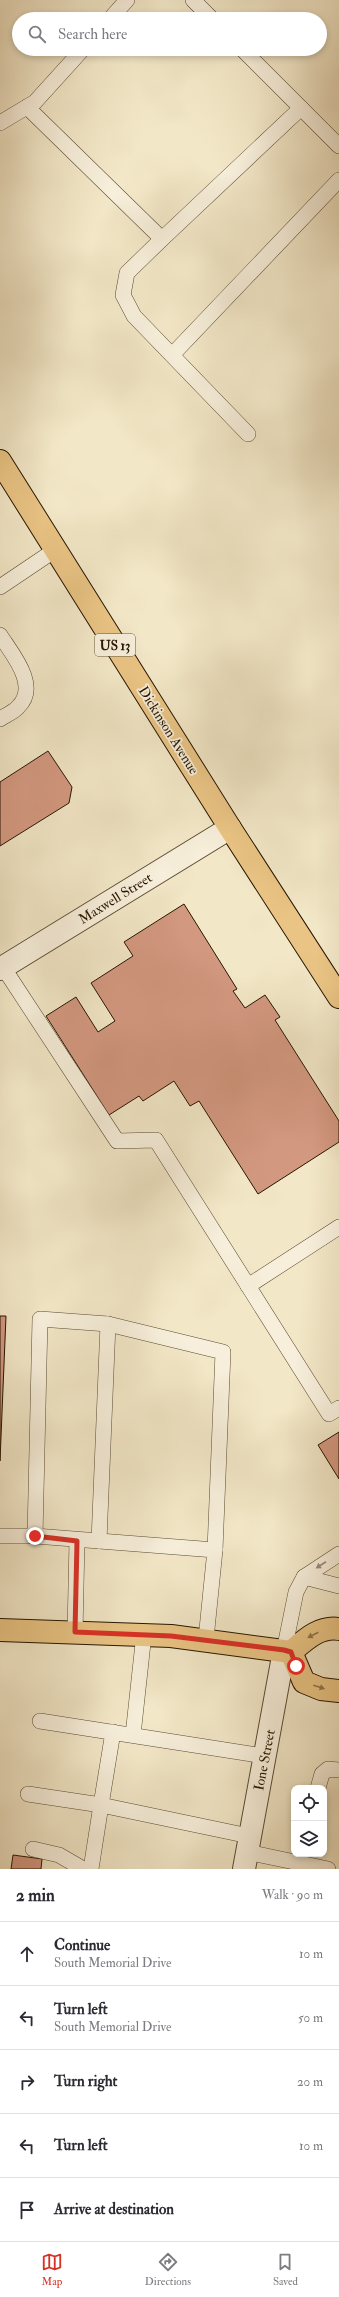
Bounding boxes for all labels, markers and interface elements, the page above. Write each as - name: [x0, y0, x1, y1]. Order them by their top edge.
- search box: [12, 12, 327, 56]
- icon: search: [26, 23, 48, 45]
- text: Search here: [58, 25, 127, 44]
- road number: US 13: [95, 634, 135, 656]
- street label: Dickinson Avenue: [135, 683, 203, 778]
- street label: Maxwell Street: [75, 869, 156, 928]
- route end: [26, 1527, 44, 1545]
- one-way arrow: [316, 1561, 327, 1569]
- one-way arrow: [307, 1632, 318, 1638]
- route start: [287, 1657, 305, 1675]
- one-way arrow: [313, 1684, 325, 1690]
- street label: Ione Street: [250, 1728, 279, 1792]
- map controls: [291, 1785, 327, 1857]
- button: locate: [291, 1785, 327, 1821]
- button: layers: [291, 1821, 327, 1857]
- text: 2 min: [16, 1885, 55, 1906]
- text: Walk · 90 m: [262, 1887, 323, 1903]
- text: Continue: [54, 1936, 110, 1955]
- icon: ahead: [16, 1943, 38, 1965]
- text: 10 m: [299, 1946, 323, 1962]
- text: South Memorial Drive: [54, 1955, 172, 1971]
- text: Turn left: [54, 2000, 108, 2019]
- icon: left: [16, 2007, 38, 2029]
- text: 50 m: [298, 2010, 323, 2026]
- text: South Memorial Drive: [54, 2019, 172, 2035]
- icon: right: [16, 2071, 38, 2093]
- text: Turn right: [54, 2072, 117, 2091]
- text: 20 m: [297, 2074, 323, 2090]
- icon: left: [16, 2135, 38, 2157]
- text: Turn left: [54, 2136, 108, 2155]
- text: 10 m: [299, 2138, 323, 2154]
- icon: arrive: [16, 2199, 38, 2221]
- text: Arrive at destination: [54, 2200, 174, 2219]
- tab: Map: [41, 2251, 63, 2288]
- tab: Directions: [145, 2251, 191, 2288]
- tab: Saved: [273, 2251, 298, 2288]

